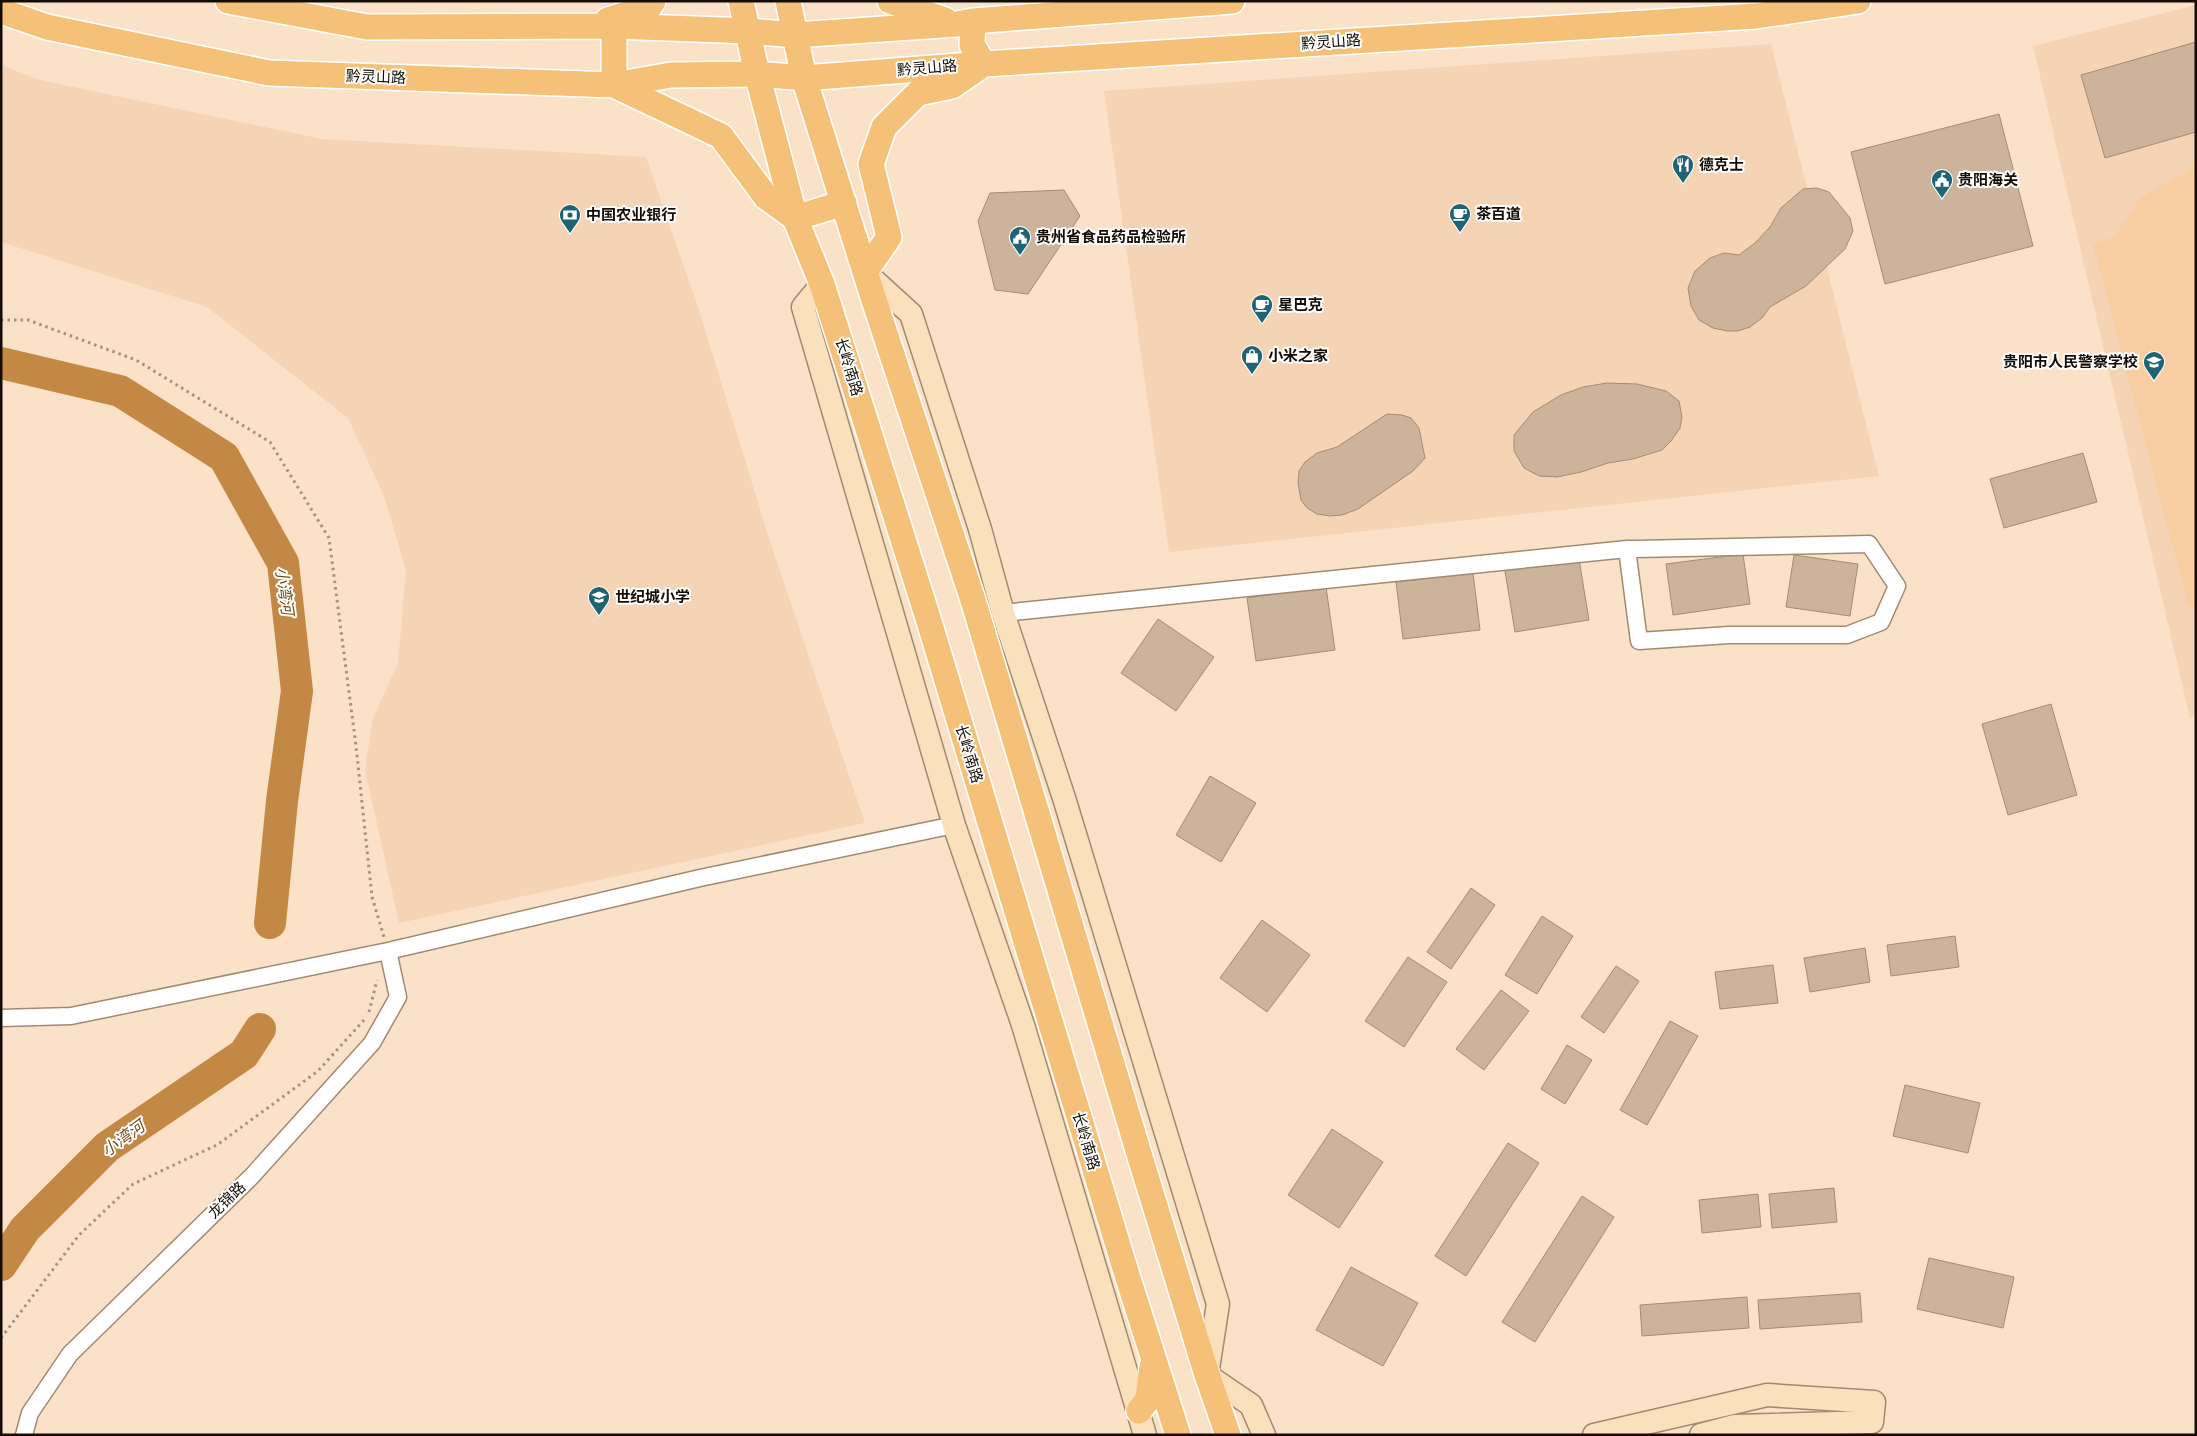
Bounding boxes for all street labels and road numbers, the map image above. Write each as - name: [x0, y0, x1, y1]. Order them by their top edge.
- street label: 黔灵山路: [1300, 31, 1362, 53]
- street label: 黔灵山路: [896, 56, 958, 80]
- street label: 黔灵山路: [346, 67, 406, 87]
- street label: 长岭南路: [832, 336, 866, 398]
- street label: 长岭南路: [952, 723, 986, 785]
- street label: 长岭南路: [1069, 1110, 1103, 1172]
- street label: 龙锦路: [205, 1178, 249, 1222]

